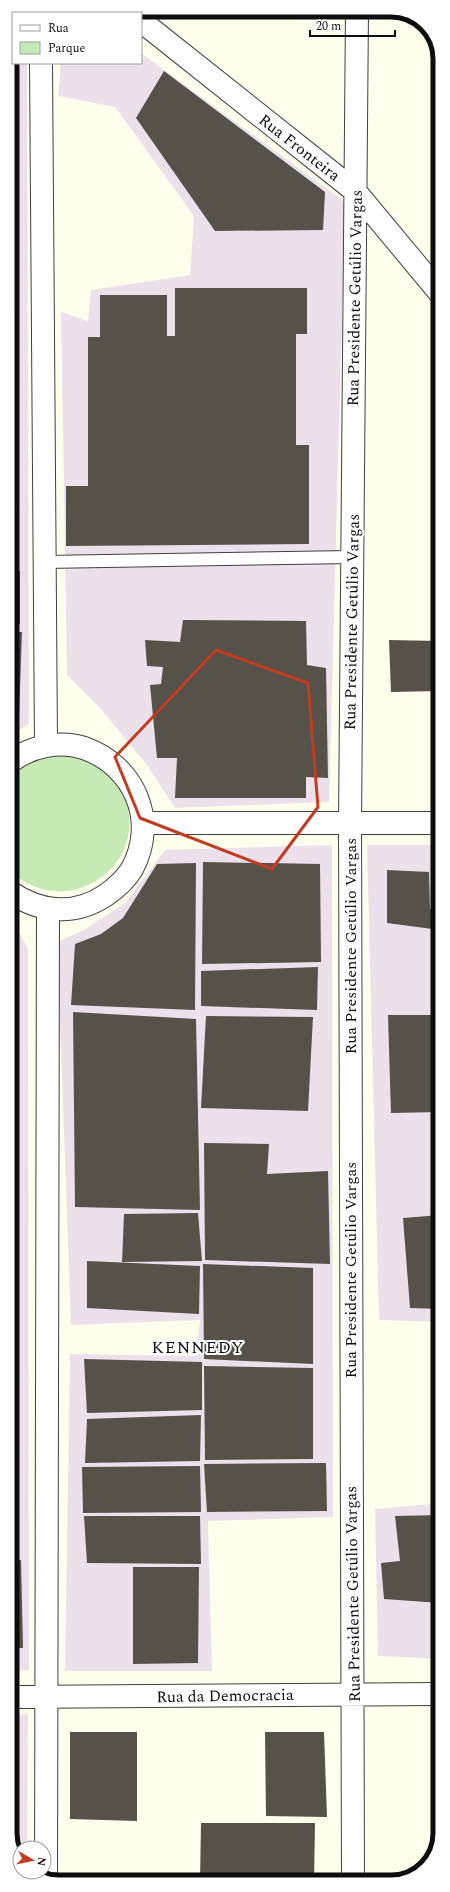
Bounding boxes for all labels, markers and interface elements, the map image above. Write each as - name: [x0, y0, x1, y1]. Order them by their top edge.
- legend: [12, 12, 142, 64]
- scale bar: [310, 12, 395, 38]
- text: 20 m: [316, 17, 341, 36]
- text: Rua: [48, 19, 69, 38]
- text: Parque: [48, 39, 85, 58]
- street label: Rua Fronteira: [253, 108, 345, 187]
- street label: Rua Presidente Getúlio Vargas: [341, 190, 369, 406]
- street label: Rua Presidente Getúlio Vargas: [338, 514, 366, 730]
- street label: Rua Presidente Getúlio Vargas: [339, 838, 363, 1054]
- street label: Rua Presidente Getúlio Vargas: [339, 1162, 363, 1378]
- district label: KENNEDY: [152, 1335, 244, 1361]
- street label: Rua Presidente Getúlio Vargas: [339, 1486, 367, 1702]
- street label: Rua da Democracia: [156, 1683, 294, 1709]
- north arrow: [12, 1840, 52, 1880]
- text: N: [32, 1856, 50, 1867]

